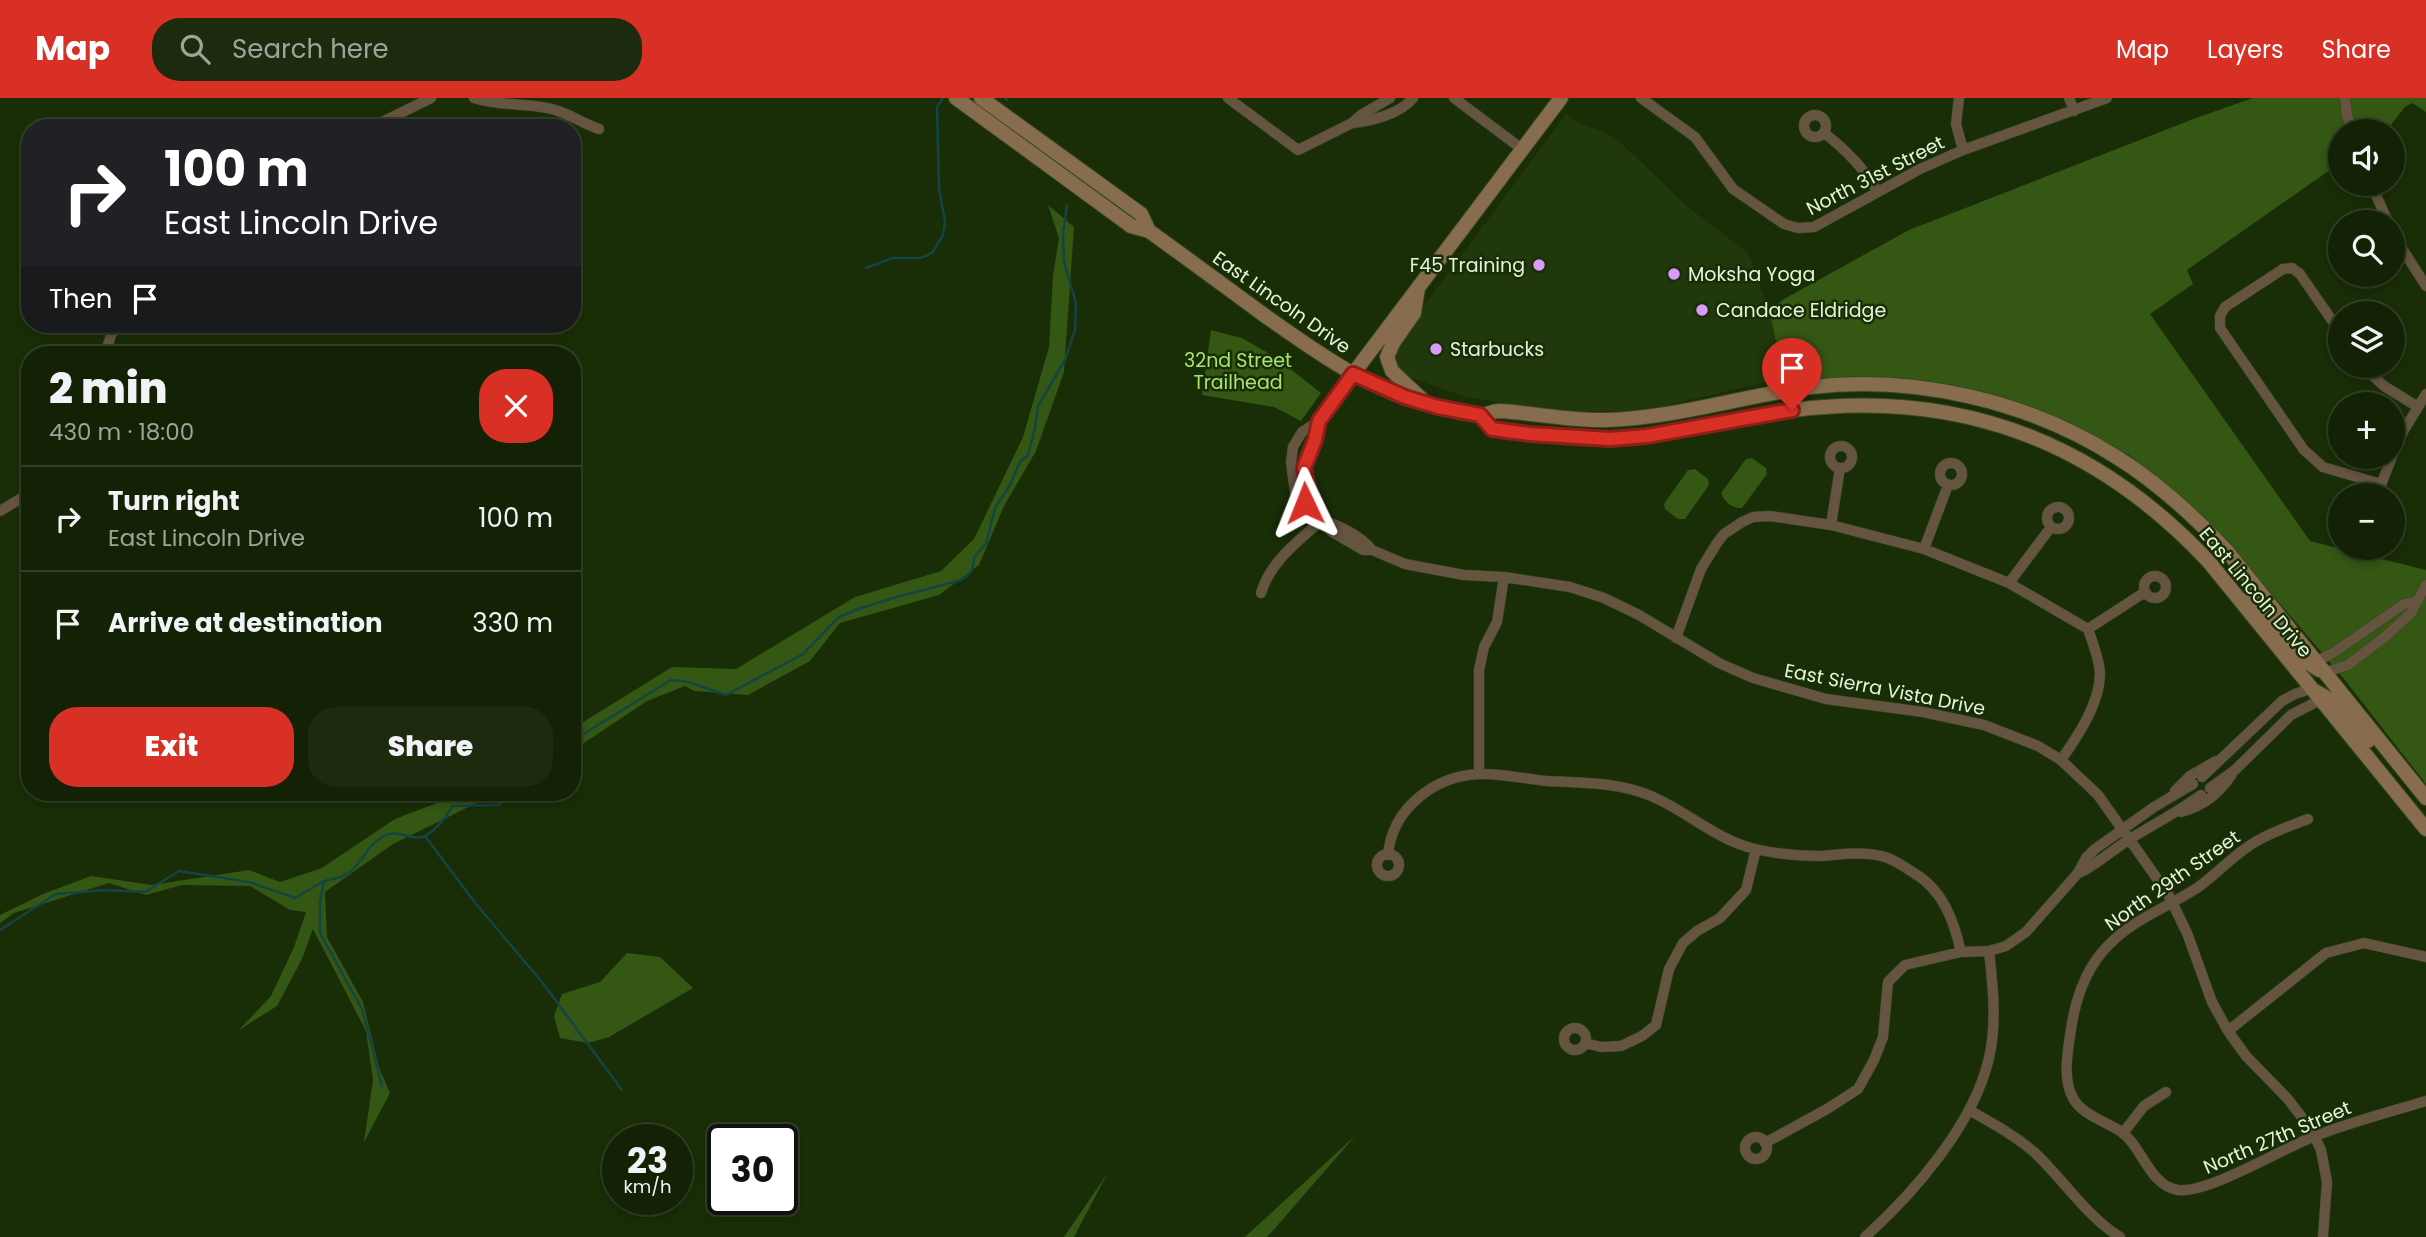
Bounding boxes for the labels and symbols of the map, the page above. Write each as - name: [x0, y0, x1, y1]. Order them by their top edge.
- street label: North 31st Street: [1802, 129, 1949, 222]
- street label: East Lincoln Drive: [1207, 245, 1356, 360]
- place label: F45 Training: [1410, 252, 1525, 279]
- marker: F45 Training: [1531, 257, 1547, 273]
- place label: Moksha Yoga: [1688, 261, 1815, 288]
- marker: Moksha Yoga: [1666, 266, 1682, 282]
- place label: Candace Eldridge: [1716, 297, 1886, 324]
- marker: Candace Eldridge: [1694, 302, 1710, 318]
- place label: Starbucks: [1450, 336, 1544, 363]
- pin: [1762, 338, 1822, 410]
- marker: Starbucks: [1428, 341, 1444, 357]
- park label: 32nd Street Trailhead: [1184, 347, 1292, 396]
- position arrow: [1268, 466, 1342, 540]
- street label: East Lincoln Drive: [2193, 521, 2318, 663]
- street label: East Sierra Vista Drive: [1782, 657, 1988, 722]
- street label: North 29th Street: [2099, 824, 2245, 937]
- street label: North 27th Street: [2199, 1094, 2355, 1181]
- speed limit sign: 30: [707, 1124, 798, 1215]

